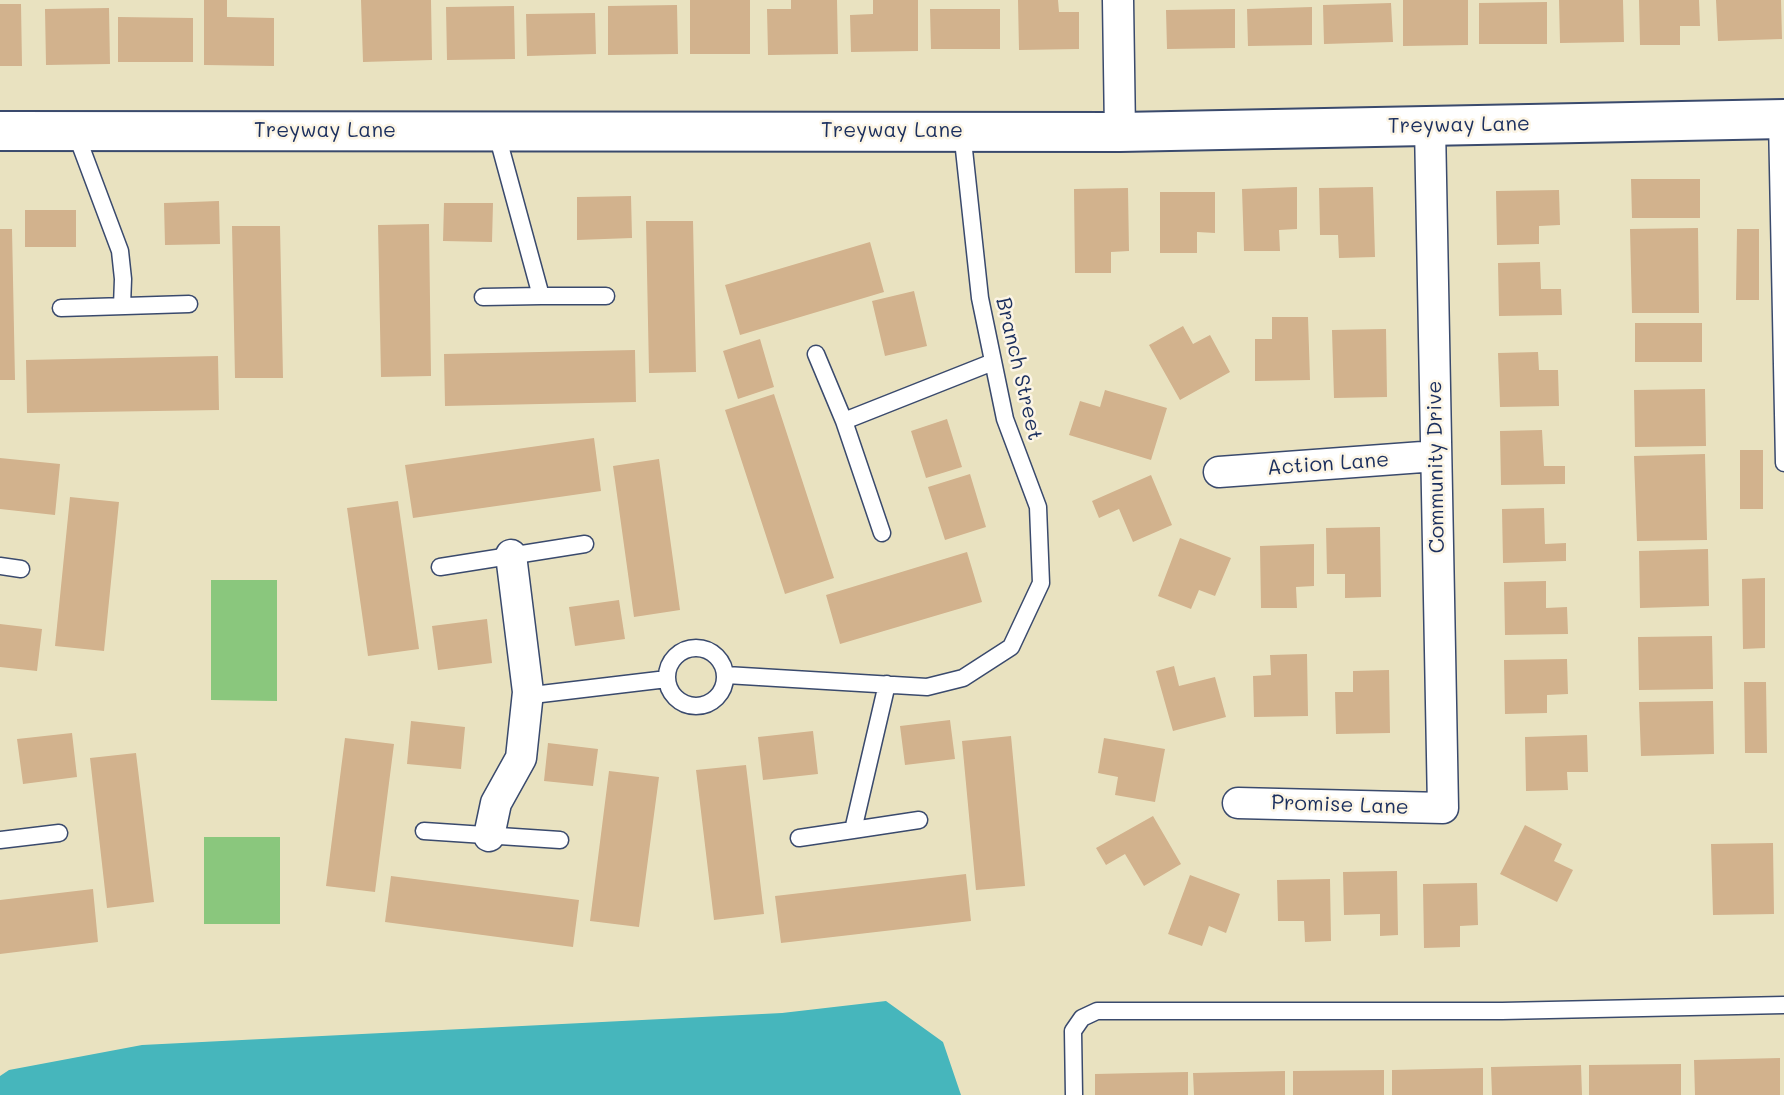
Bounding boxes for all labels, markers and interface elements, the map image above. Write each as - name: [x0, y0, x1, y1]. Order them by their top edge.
- street label: Treyway Lane: [1388, 111, 1530, 139]
- street label: Treyway Lane: [254, 118, 396, 144]
- street label: Treyway Lane: [821, 118, 963, 144]
- street label: Branch Street: [990, 295, 1048, 443]
- street label: Community Drive: [1422, 380, 1450, 554]
- street label: Action Lane: [1266, 447, 1390, 481]
- street label: Promise Lane: [1271, 790, 1409, 820]

